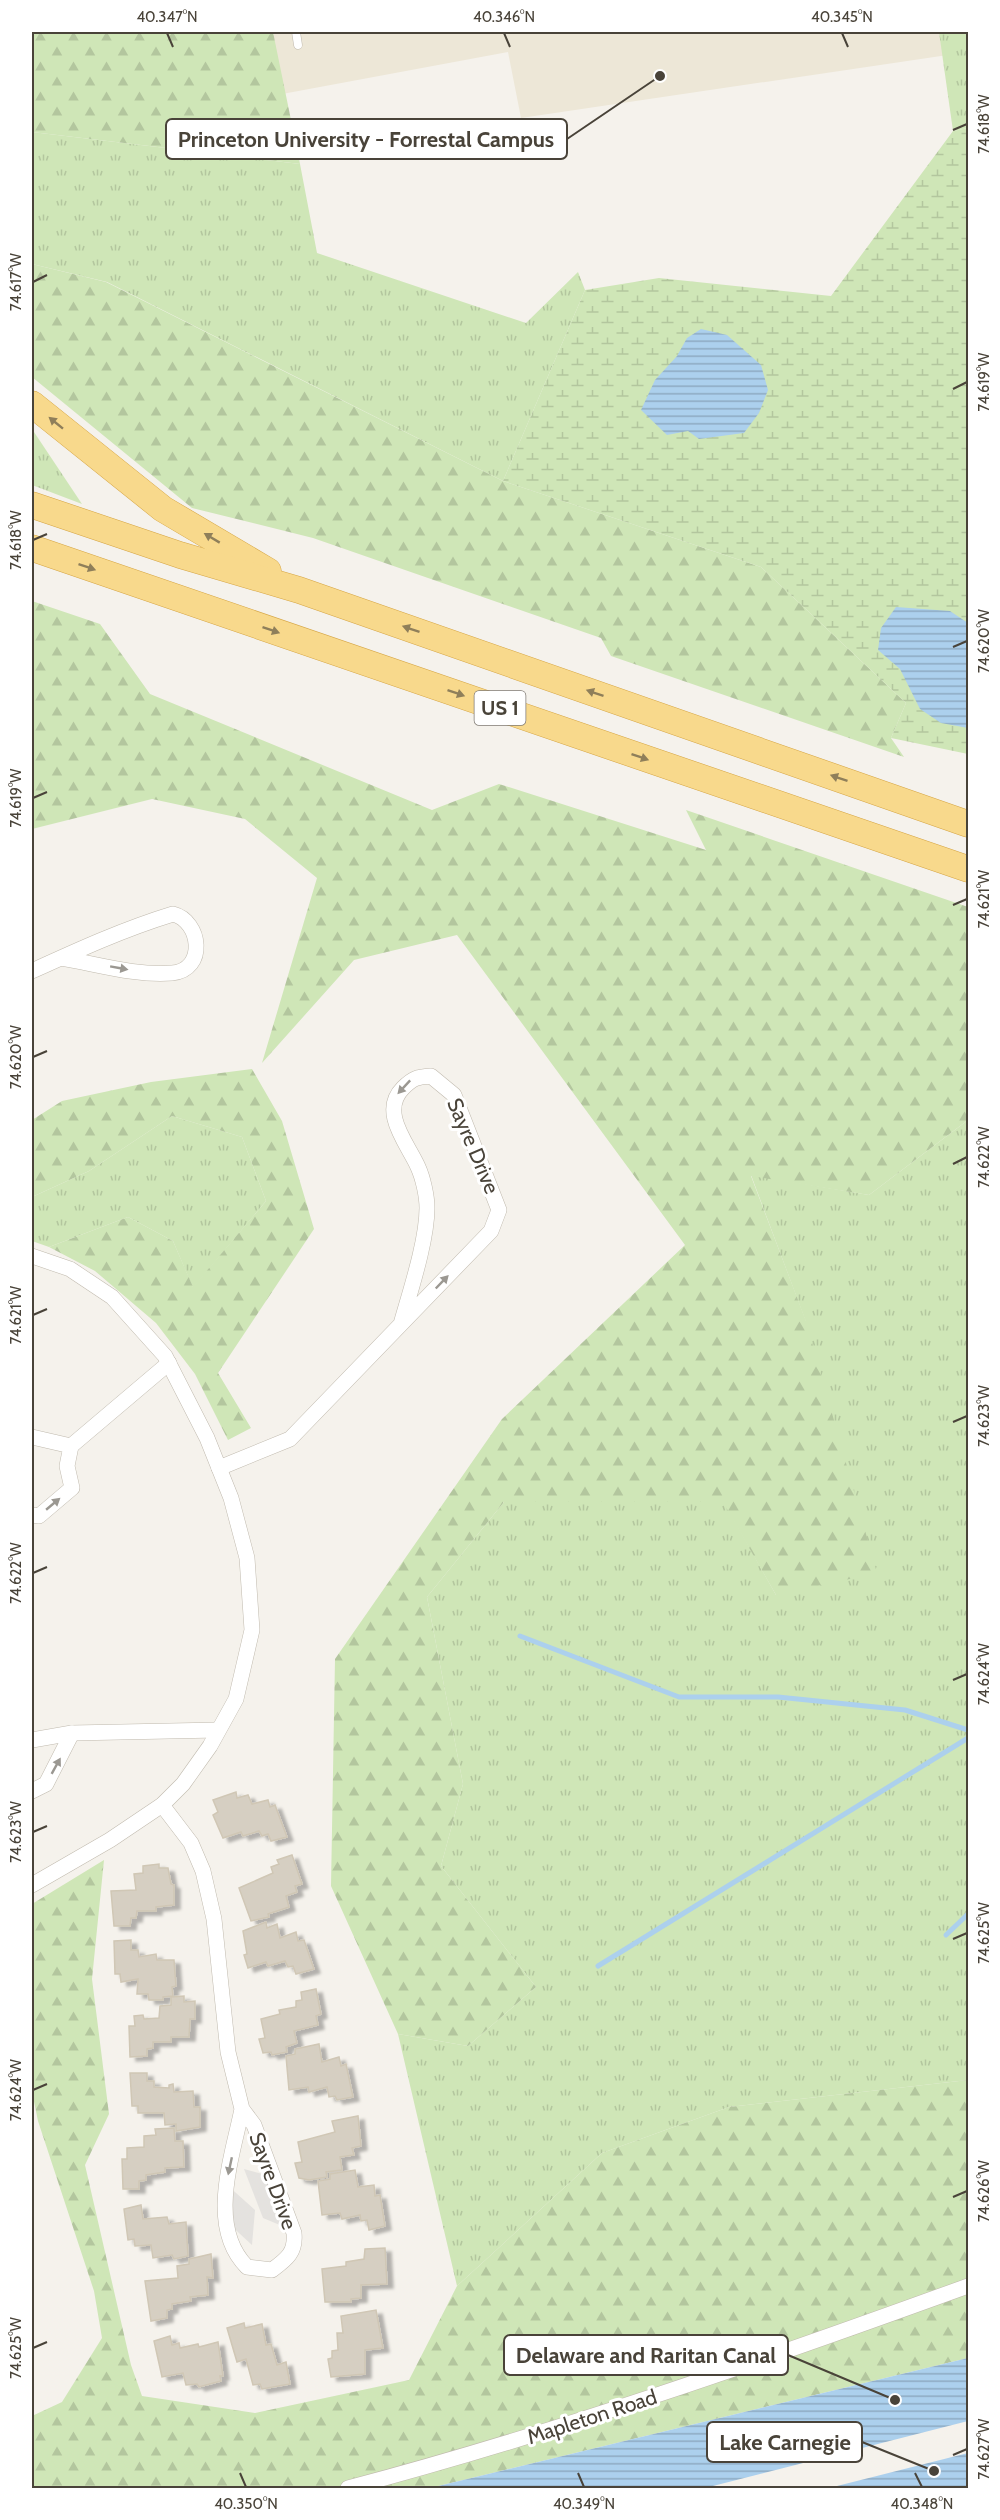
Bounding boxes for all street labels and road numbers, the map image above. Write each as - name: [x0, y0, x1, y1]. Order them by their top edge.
- road number: US 1: [474, 691, 526, 725]
- street label: Sayre Drive: [442, 1094, 505, 1198]
- street label: Sayre Drive: [244, 2129, 303, 2233]
- street label: Mapleton Road: [524, 2384, 660, 2449]

